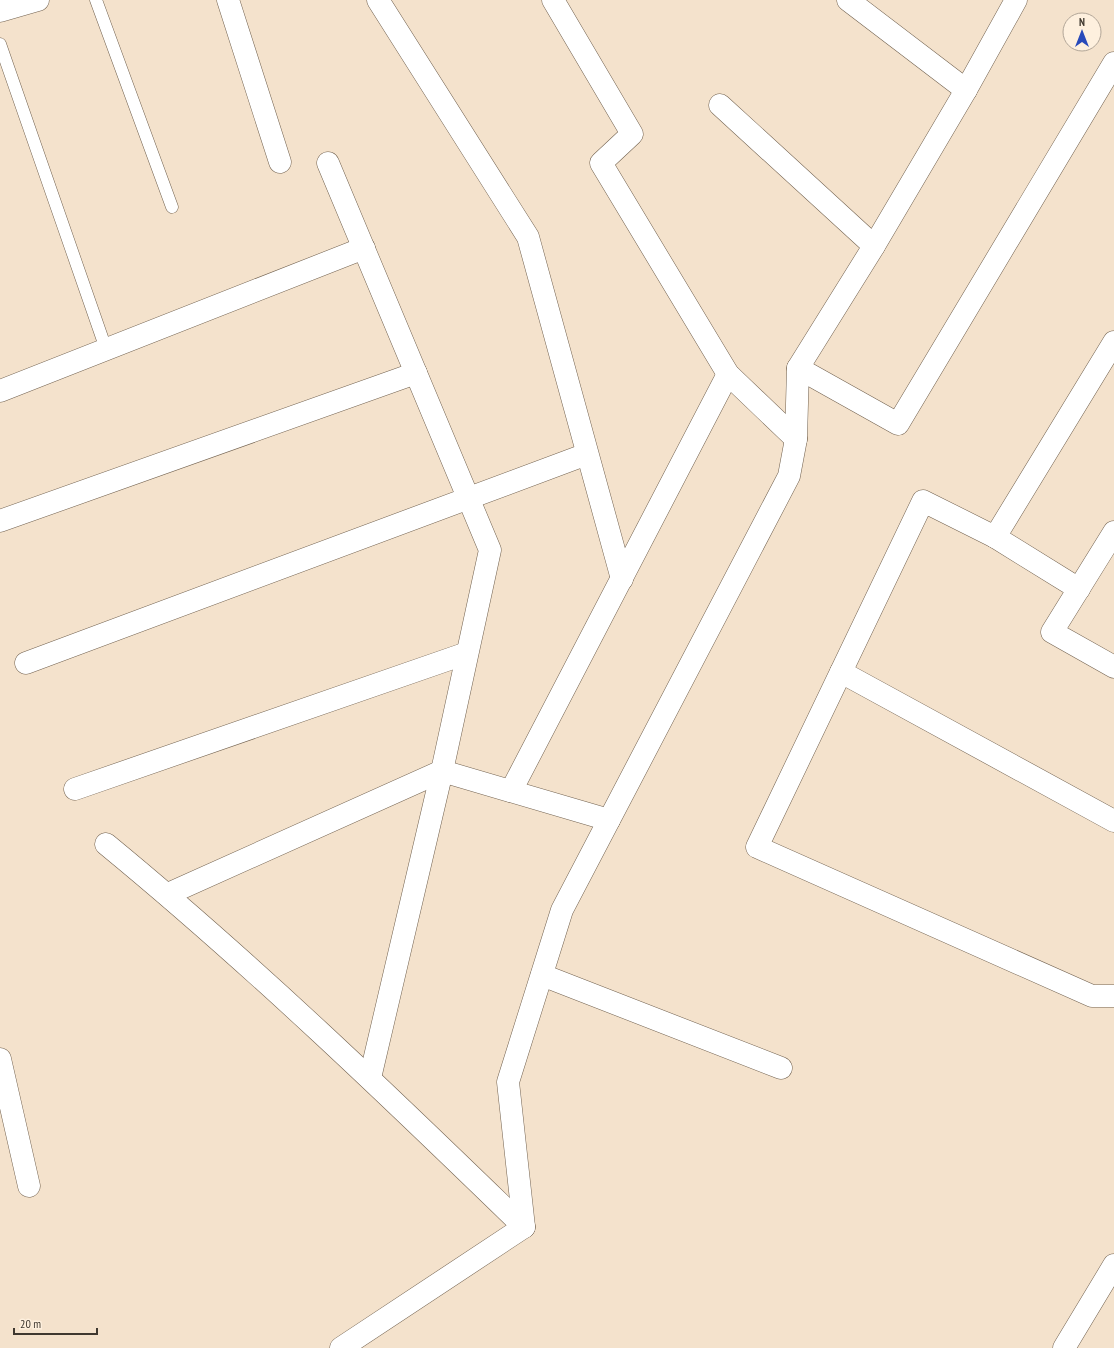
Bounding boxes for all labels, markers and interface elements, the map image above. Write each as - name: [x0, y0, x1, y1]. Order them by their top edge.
- north arrow: [1062, 12, 1102, 52]
- text: N: [1079, 15, 1085, 29]
- scale bar: [14, 1310, 97, 1336]
- text: 20 m: [20, 1316, 41, 1331]

